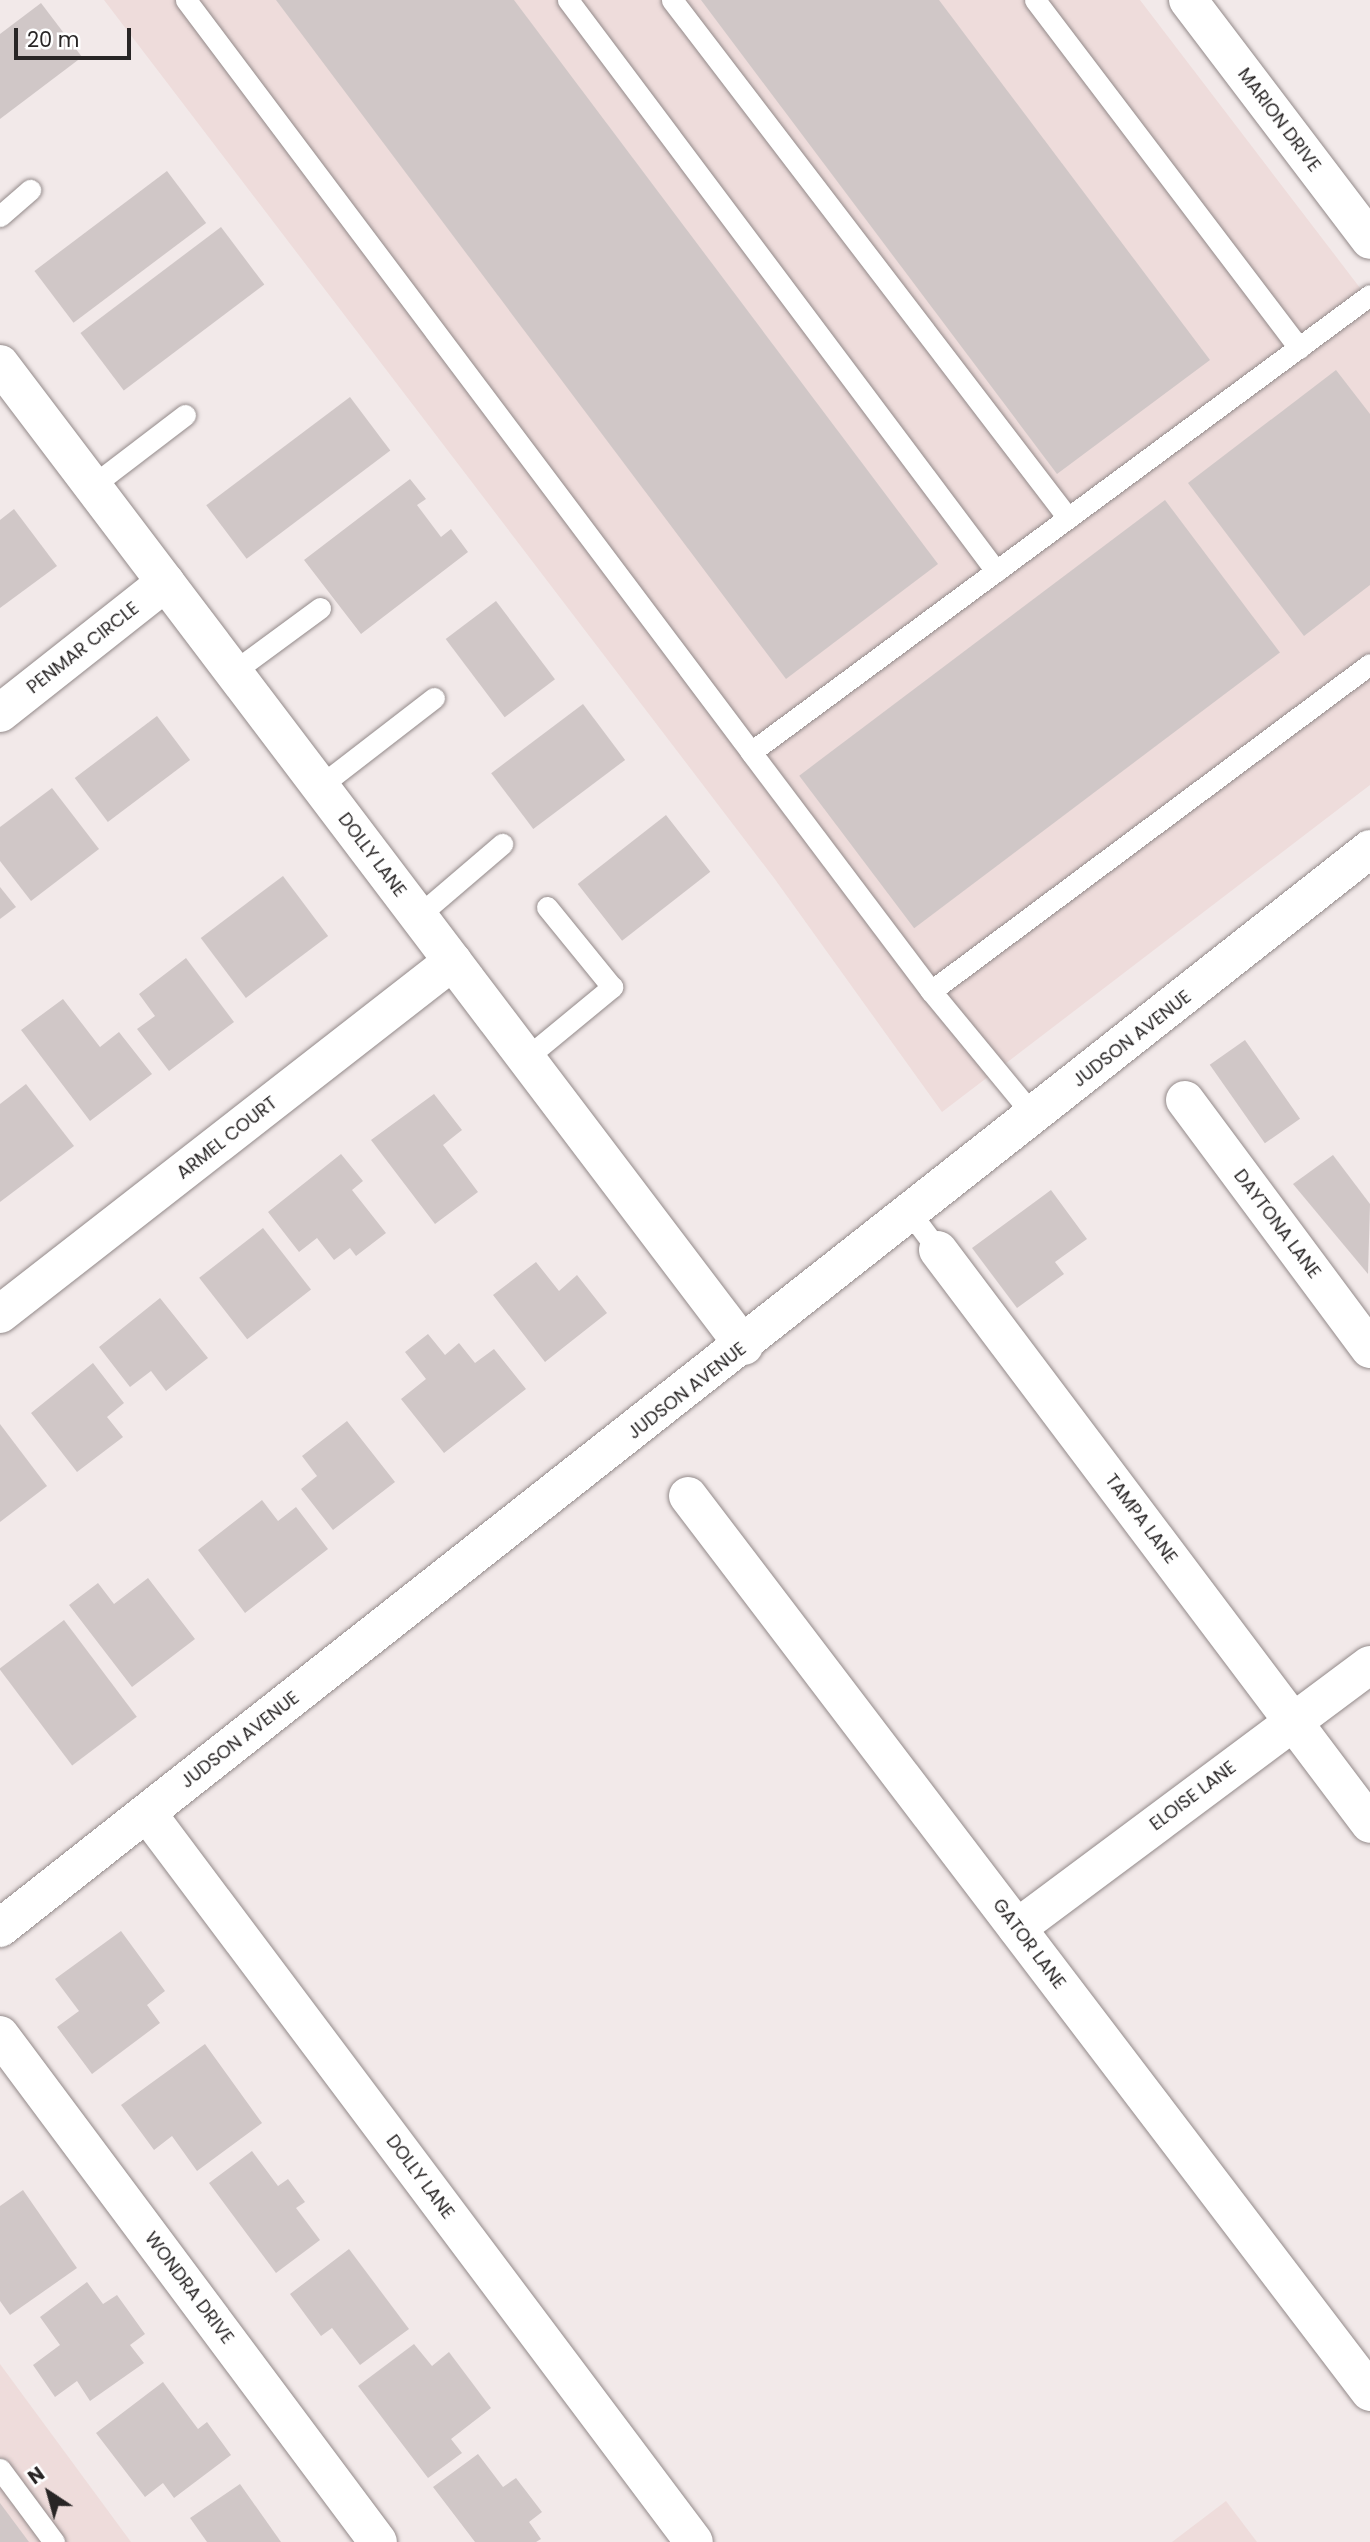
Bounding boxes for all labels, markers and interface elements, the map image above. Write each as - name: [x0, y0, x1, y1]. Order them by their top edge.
- scale bar: [18, 14, 135, 58]
- text: 20 m: [27, 25, 80, 54]
- street label: MARION DRIVE: [1233, 64, 1325, 176]
- street label: PENMAR CIRCLE: [23, 598, 143, 698]
- street label: DOLLY LANE: [333, 809, 411, 901]
- street label: JUDSON AVENUE: [1069, 986, 1195, 1092]
- street label: ARMEL COURT: [173, 1092, 281, 1184]
- street label: DAYTONA LANE: [1229, 1165, 1325, 1283]
- street label: JUDSON AVENUE: [624, 1338, 750, 1444]
- street label: TAMPA LANE: [1100, 1470, 1182, 1568]
- street label: JUDSON AVENUE: [177, 1687, 303, 1793]
- street label: ELOISE LANE: [1146, 1757, 1240, 1835]
- street label: GATOR LANE: [988, 1895, 1070, 1993]
- street label: DOLLY LANE: [381, 2131, 459, 2223]
- street label: WONDRA DRIVE: [140, 2228, 238, 2348]
- north arrow: [14, 2458, 84, 2528]
- text: N: [23, 2460, 50, 2491]

